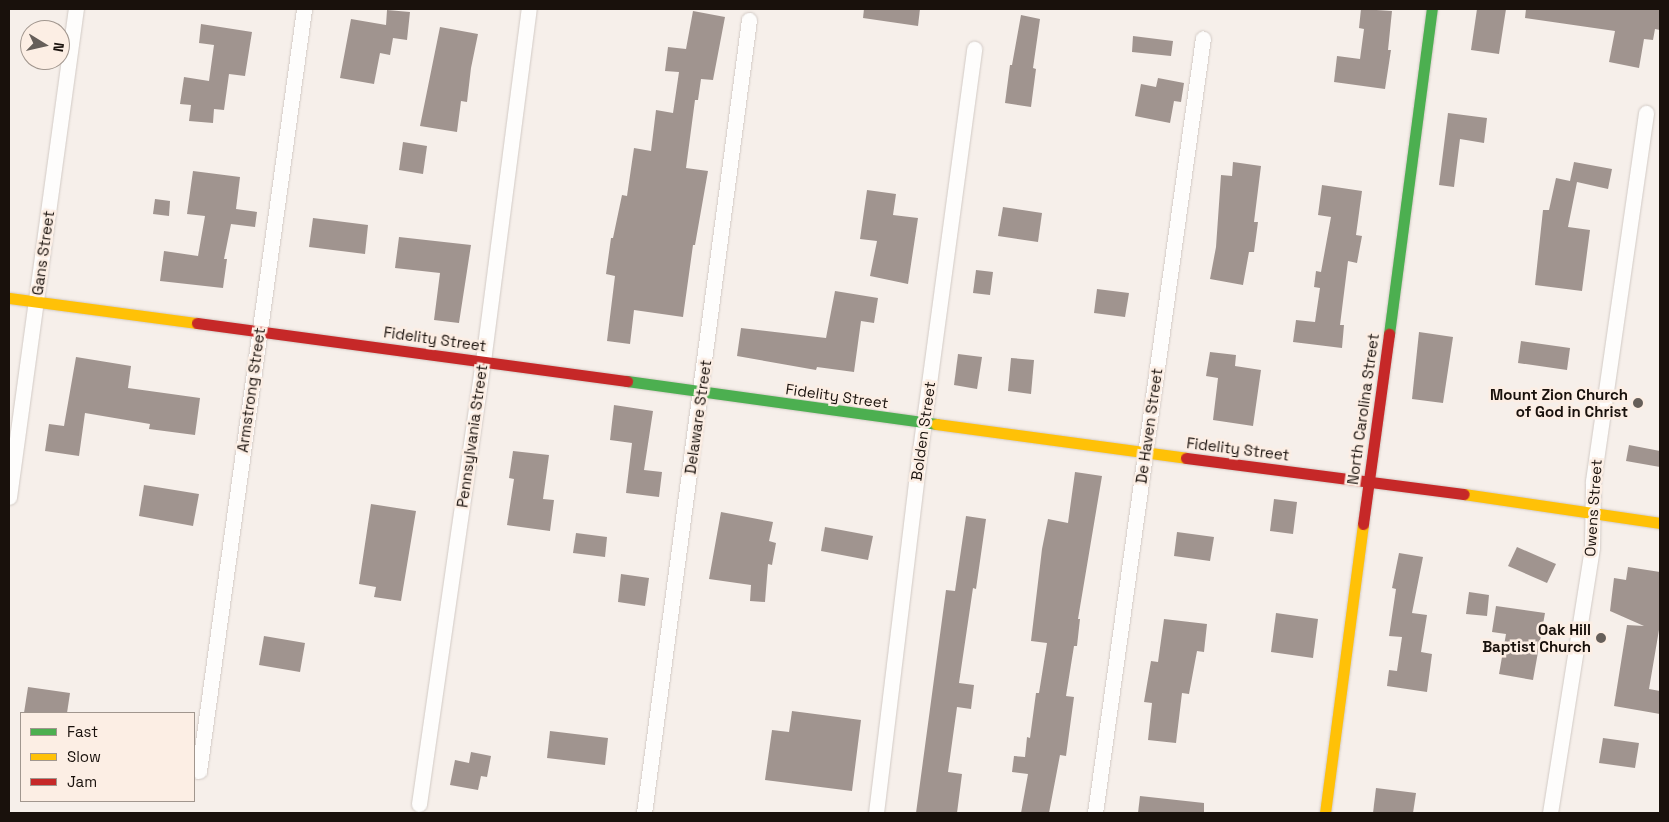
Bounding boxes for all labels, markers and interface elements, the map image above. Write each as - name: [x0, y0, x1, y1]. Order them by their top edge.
- north arrow: [20, 20, 70, 70]
- text: N: [49, 41, 68, 53]
- street label: Gans Street: [28, 209, 58, 297]
- street label: Fidelity Street: [383, 323, 487, 355]
- street label: Armstrong Street: [233, 326, 269, 454]
- street label: North Carolina Street: [1343, 332, 1383, 486]
- street label: Delaware Street: [681, 359, 715, 475]
- street label: Pennsylvania Street: [453, 363, 491, 509]
- street label: De Haven Street: [1132, 367, 1166, 485]
- street label: Fidelity Street: [785, 380, 889, 412]
- street label: Bolden Street: [907, 380, 939, 482]
- place label: Mount Zion Church of God in Christ: [1490, 385, 1628, 420]
- marker: Mount Zion Church of God in Christ: [1632, 397, 1644, 409]
- street label: Fidelity Street: [1186, 434, 1290, 464]
- street label: Owens Street: [1581, 459, 1605, 557]
- place label: Oak Hill Baptist Church: [1482, 620, 1591, 655]
- marker: Oak Hill Baptist Church: [1595, 632, 1607, 644]
- legend: [20, 712, 195, 802]
- text: Fast: [67, 722, 98, 741]
- text: Slow: [67, 747, 101, 766]
- text: Jam: [67, 772, 97, 791]

